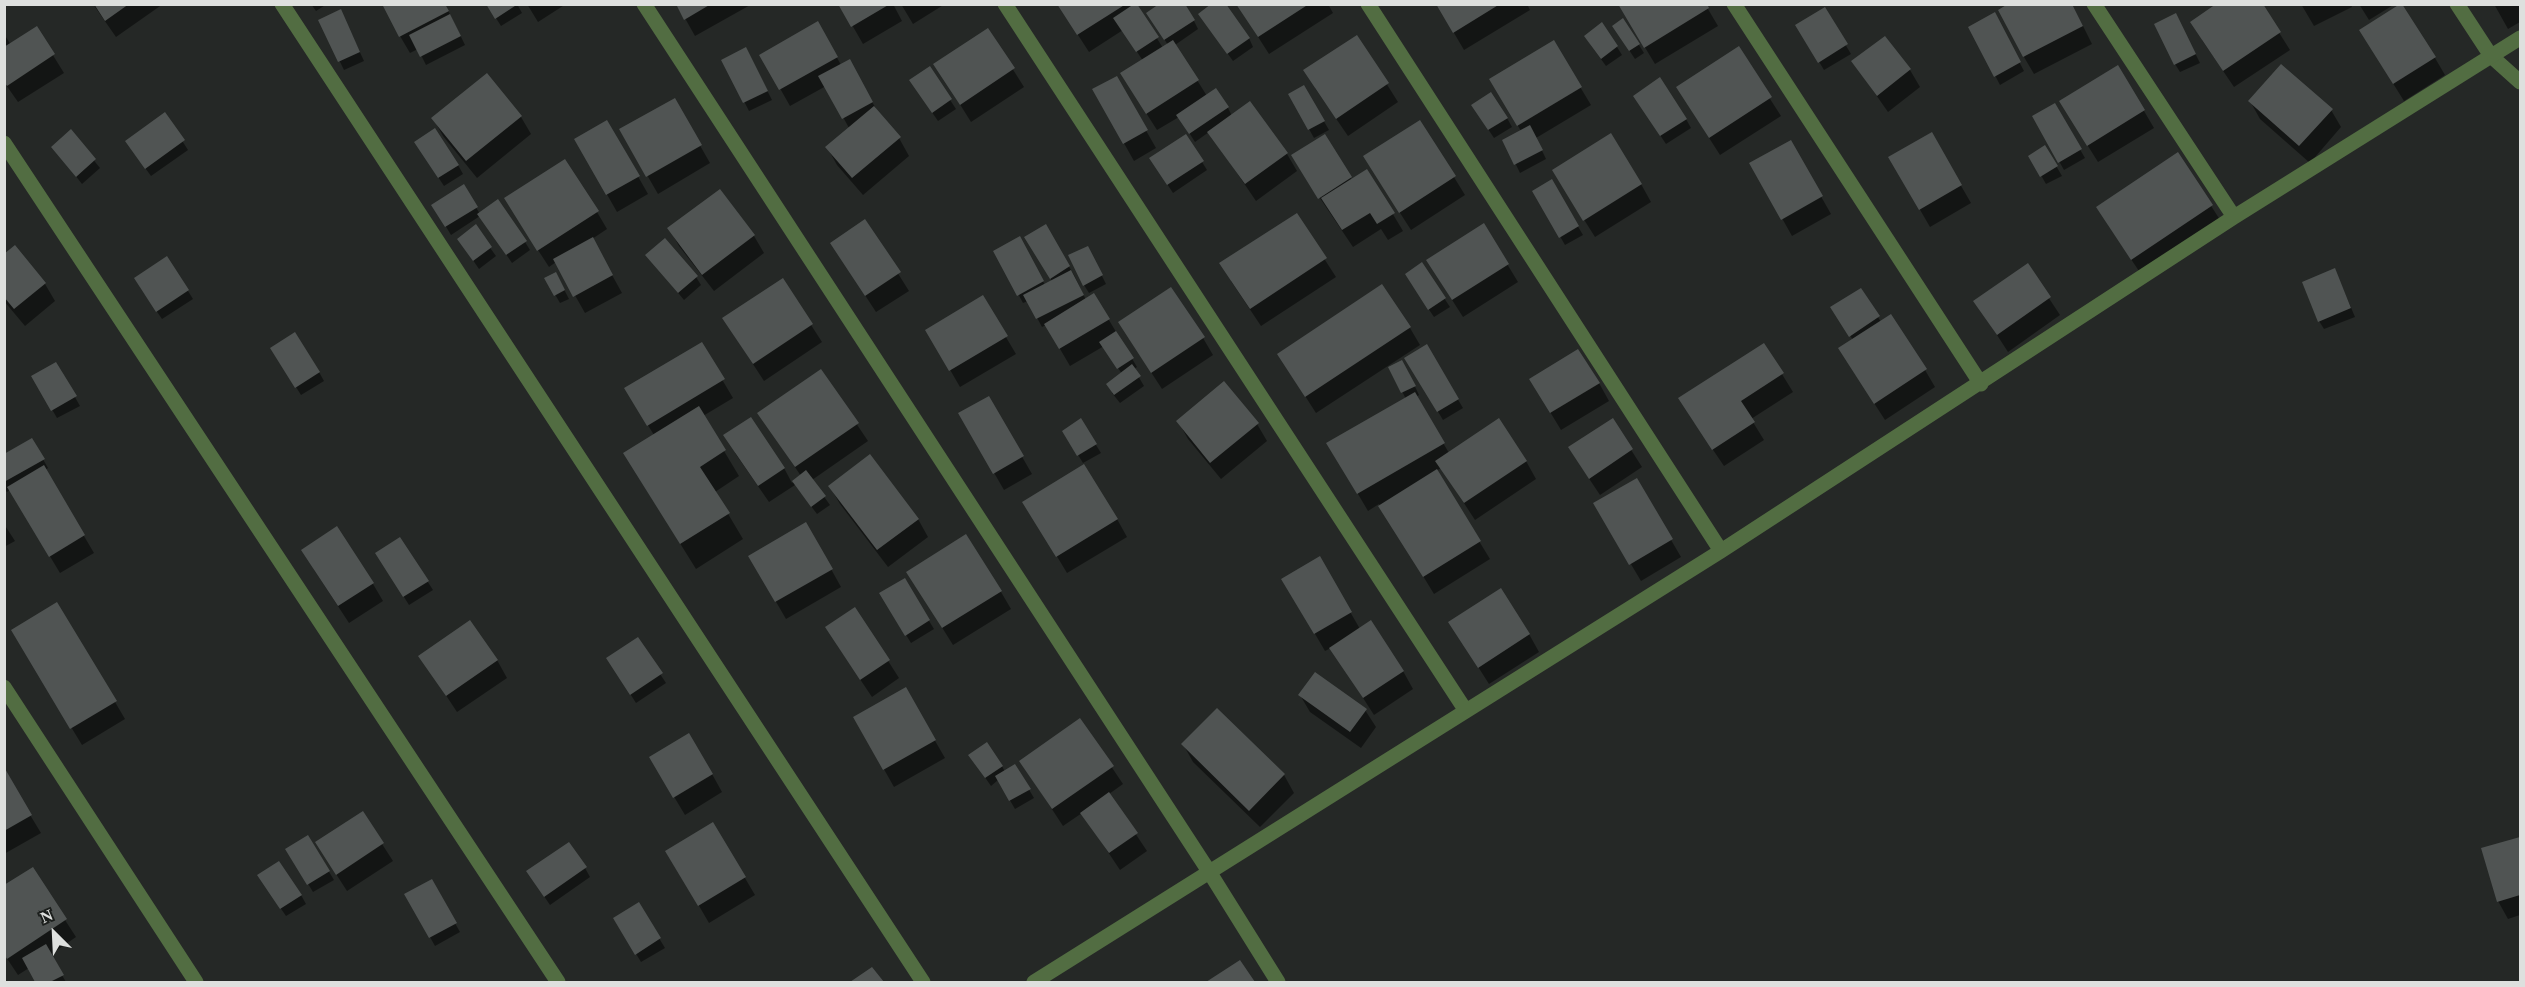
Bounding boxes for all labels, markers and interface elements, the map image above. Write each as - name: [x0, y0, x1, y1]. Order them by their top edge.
- north arrow: [24, 903, 84, 963]
- text: N: [38, 906, 55, 926]

